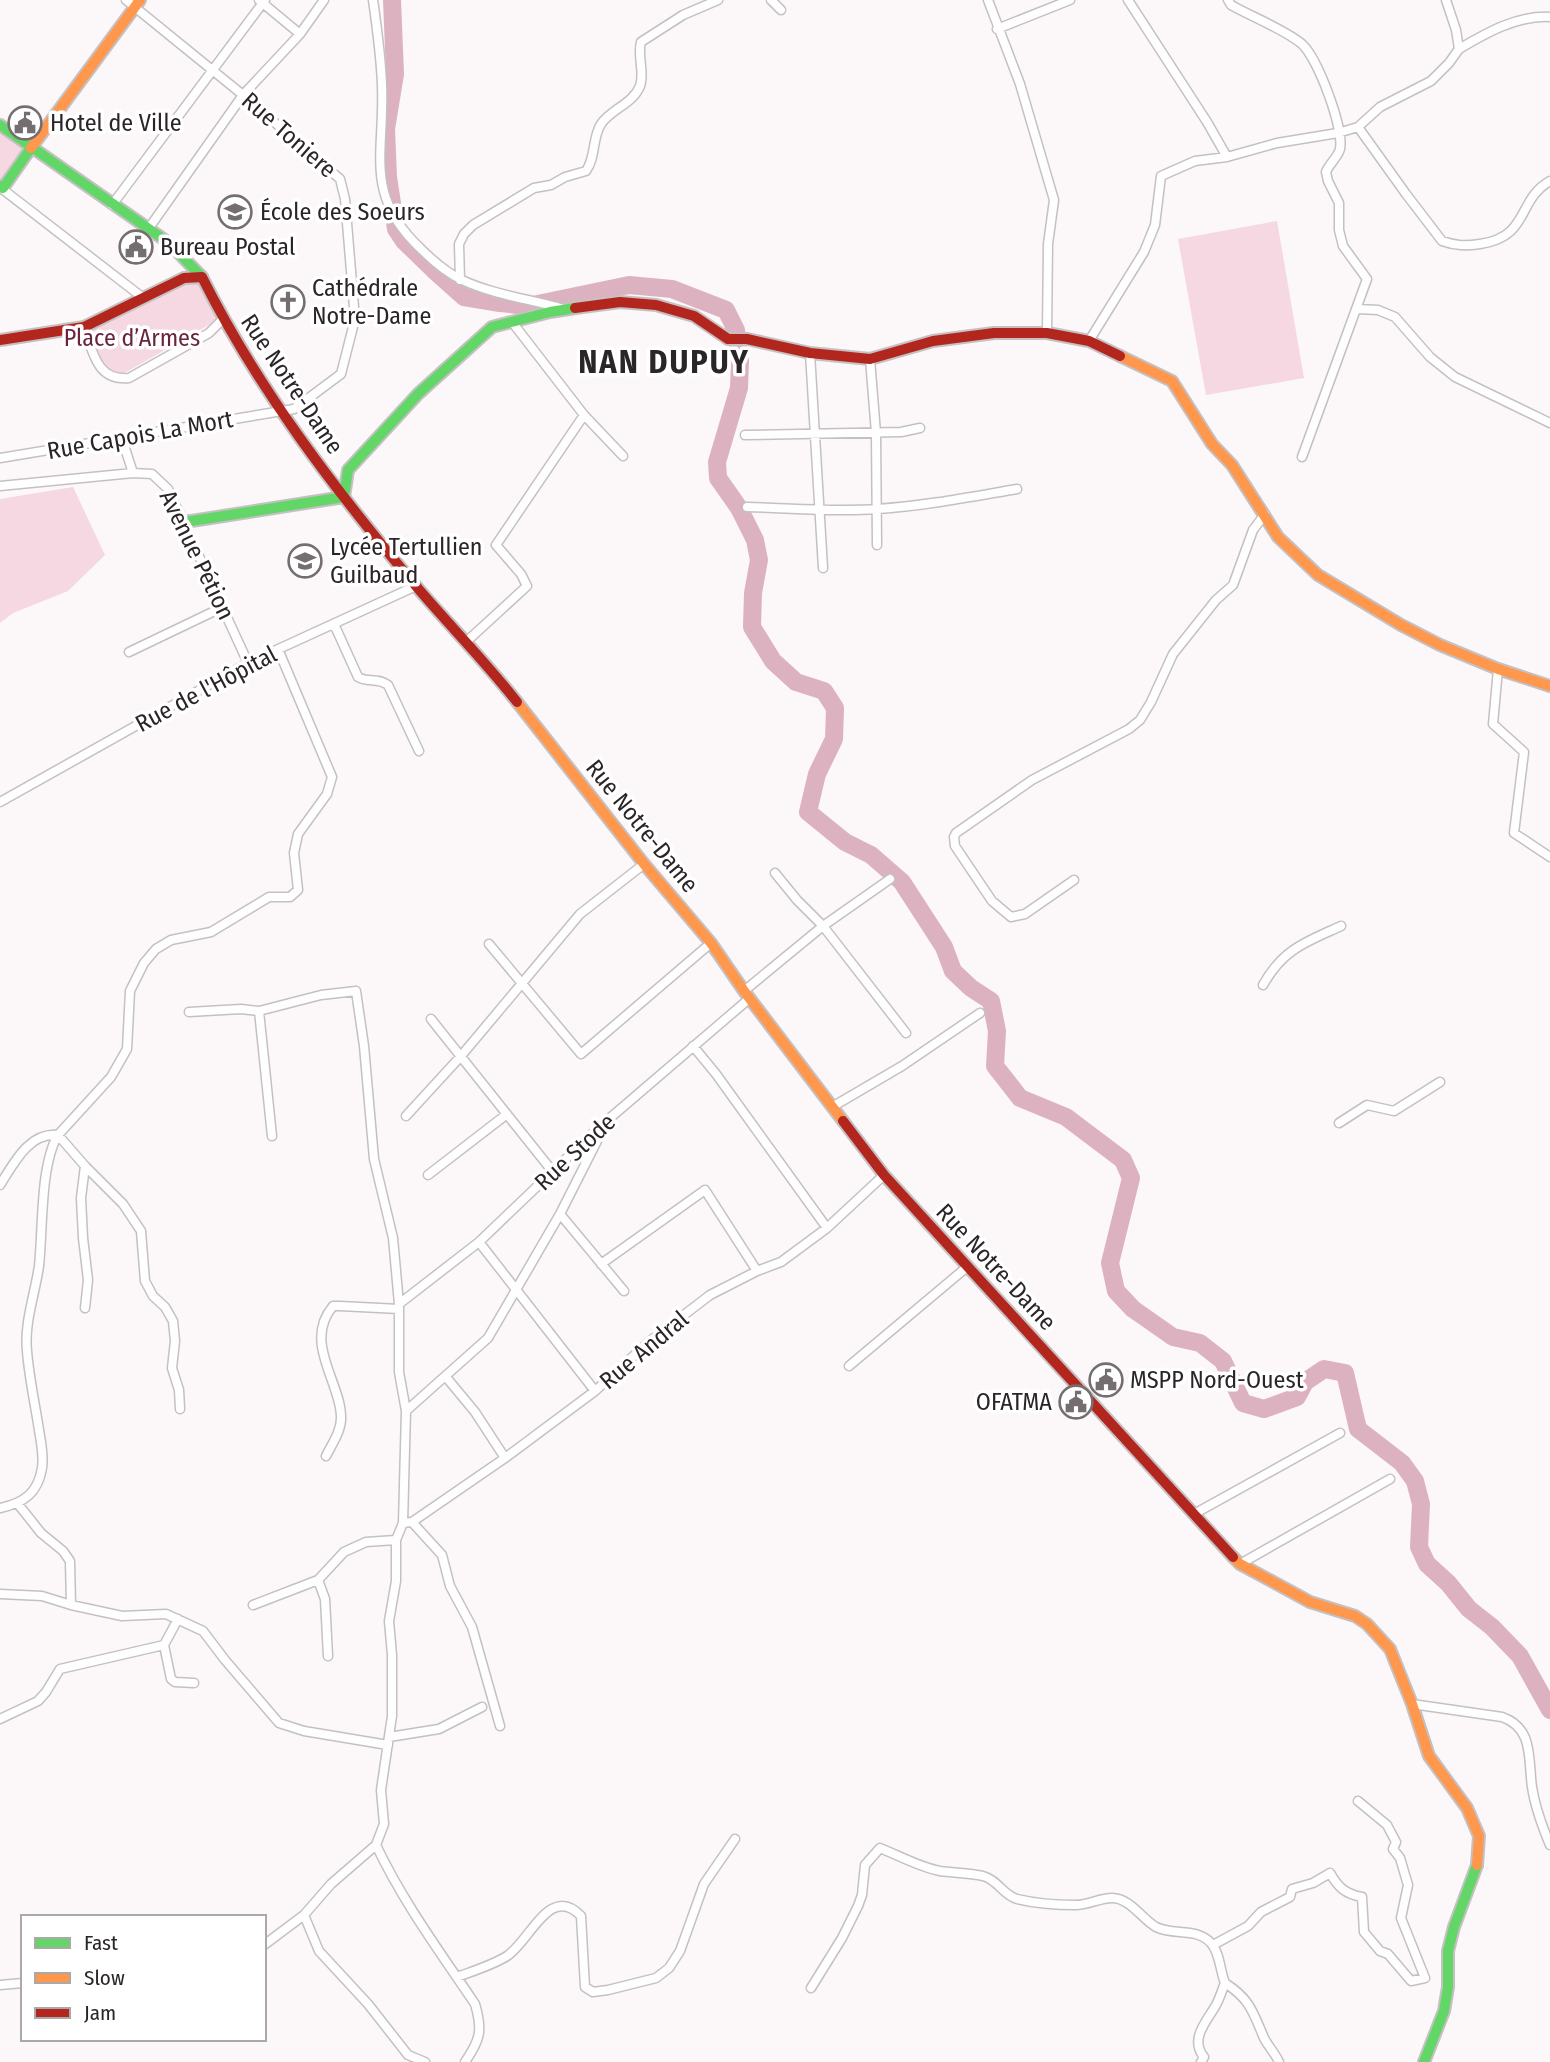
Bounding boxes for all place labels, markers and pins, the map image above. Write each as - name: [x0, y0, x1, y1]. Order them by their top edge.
- public building icon: Hotel de Ville: [6, 104, 44, 142]
- place label: Hotel de Ville: [50, 109, 182, 137]
- school or university icon: École des Soeurs: [216, 193, 254, 231]
- place label: École des Soeurs: [260, 197, 425, 226]
- public building icon: Bureau Postal: [117, 228, 155, 266]
- place label: Bureau Postal: [160, 233, 295, 261]
- place label: Cathédrale Notre-Dame: [312, 274, 431, 330]
- church icon: Cathédrale Notre-Dame: [269, 283, 307, 321]
- place label: Lycée Tertullien Guilbaud: [330, 533, 483, 589]
- school or university icon: Lycée Tertullien Guilbaud: [286, 542, 324, 580]
- public building icon: MSPP Nord-Ouest: [1087, 1361, 1125, 1399]
- place label: MSPP Nord-Ouest: [1130, 1366, 1304, 1394]
- public building icon: OFATMA: [1057, 1383, 1095, 1421]
- place label: OFATMA: [976, 1388, 1052, 1416]

